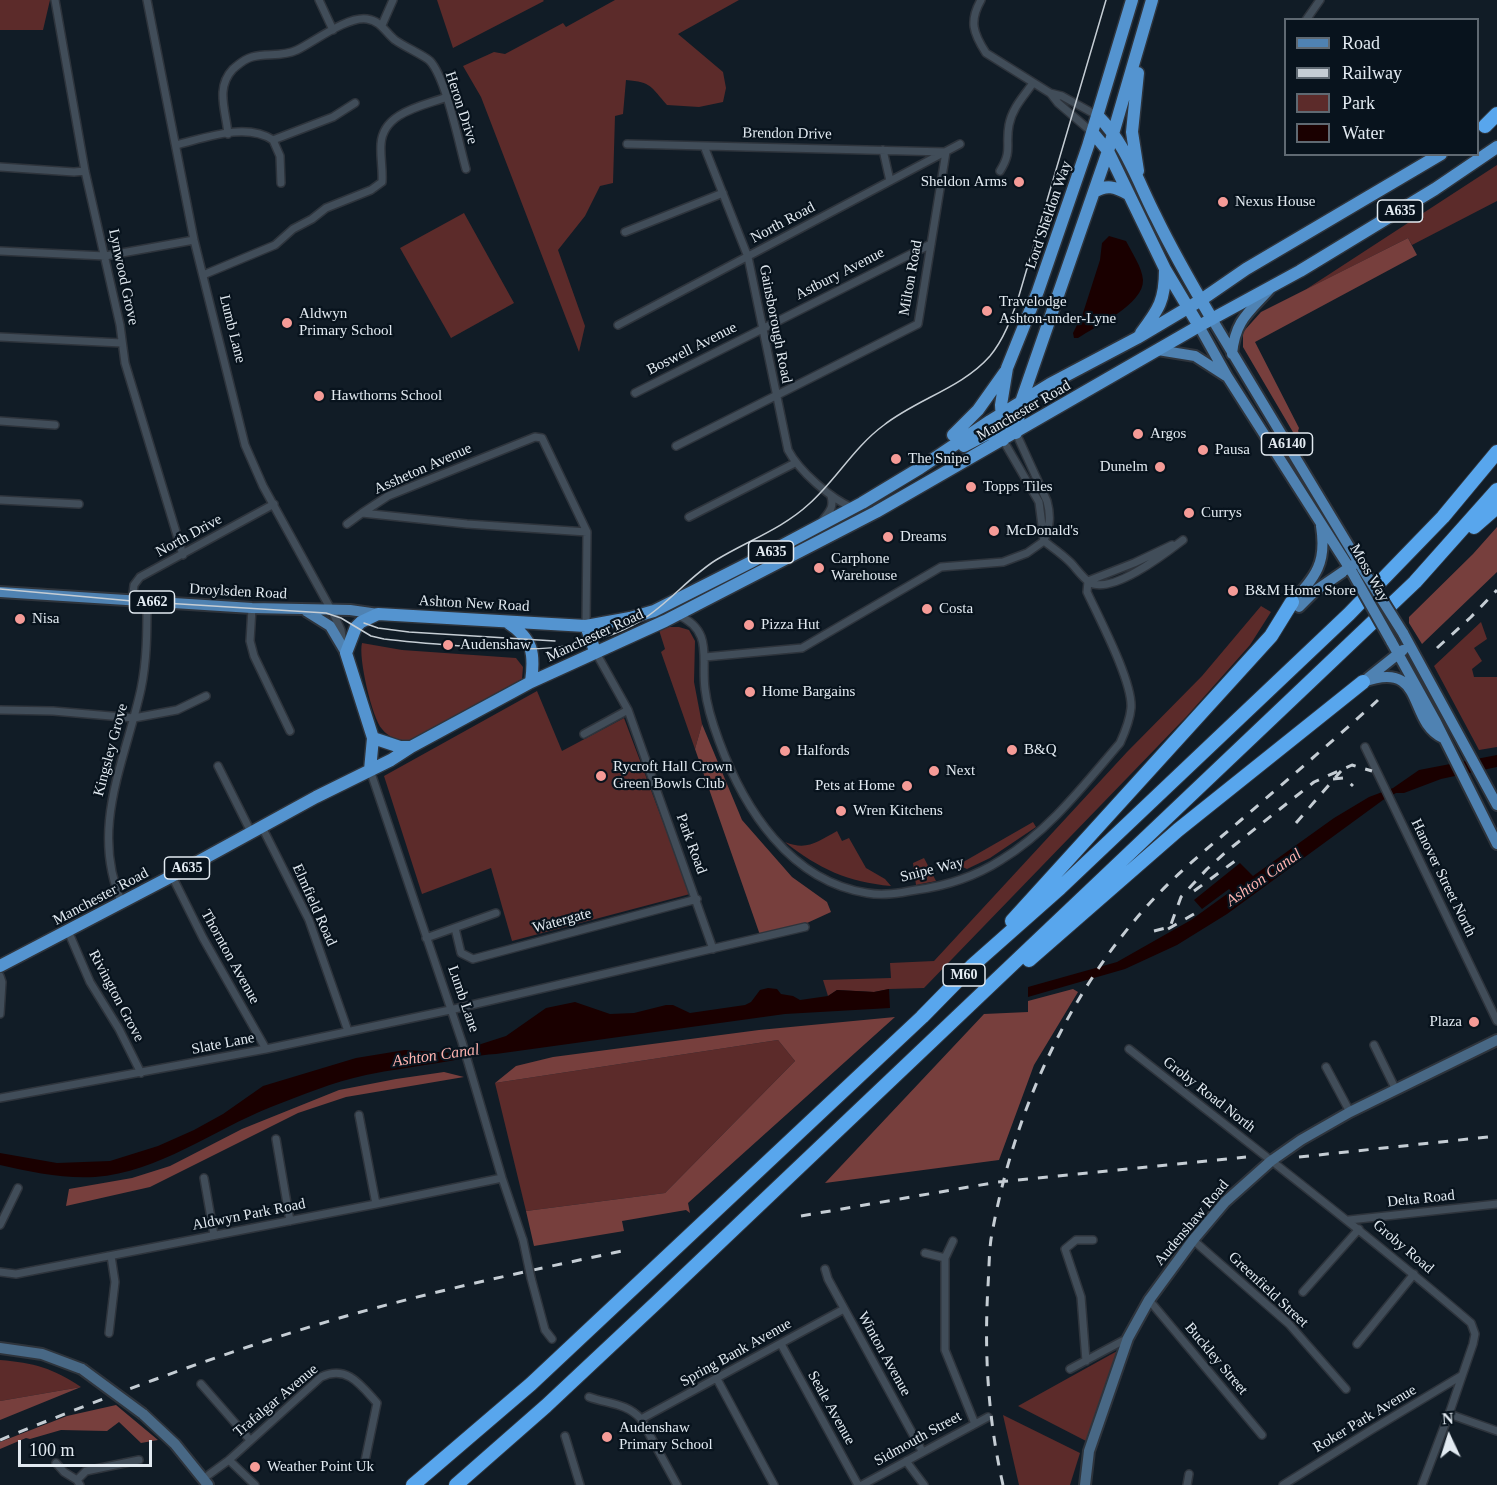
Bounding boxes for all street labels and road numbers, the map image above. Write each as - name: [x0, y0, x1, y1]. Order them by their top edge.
- street label: Heron Drive: [441, 69, 481, 147]
- street label: Brendon Drive: [742, 124, 832, 144]
- street label: Lord Sheldon Way: [1022, 159, 1076, 271]
- street label: North Road: [748, 199, 818, 247]
- road number: A635: [1378, 200, 1422, 222]
- street label: Lynwood Grove: [104, 227, 142, 327]
- street label: Milton Road: [896, 239, 926, 317]
- street label: Astbury Avenue: [792, 244, 888, 304]
- street label: Gainsborough Road: [755, 263, 795, 385]
- street label: Lumb Lane: [215, 293, 249, 365]
- street label: Boswell Avenue: [644, 319, 740, 379]
- street label: Manchester Road: [974, 377, 1074, 445]
- road number: A6140: [1262, 433, 1312, 455]
- street label: Assheton Avenue: [371, 439, 475, 499]
- street label: North Drive: [153, 510, 225, 562]
- road number: A635: [748, 541, 794, 563]
- street label: Moss Way: [1345, 541, 1393, 605]
- street label: Droylsden Road: [189, 580, 287, 604]
- road number: A662: [130, 591, 174, 613]
- street label: Ashton New Road: [418, 592, 530, 616]
- street label: Manchester Road: [543, 606, 647, 666]
- street label: Kingsley Grove: [90, 702, 132, 798]
- street label: Park Road: [672, 811, 710, 877]
- street label: Hanover Street North: [1407, 816, 1479, 940]
- street label: Snipe Way: [898, 853, 966, 887]
- road number: A635: [164, 857, 210, 879]
- street label: Elmfield Road: [288, 861, 340, 949]
- street label: Manchester Road: [50, 864, 152, 930]
- street label: Watergate: [531, 905, 593, 937]
- street label: Thornton Avenue: [197, 907, 263, 1007]
- street label: Rivington Grove: [84, 947, 148, 1045]
- street label: Lumb Lane: [443, 963, 483, 1035]
- road number: M60: [943, 964, 985, 986]
- street label: Slate Lane: [190, 1029, 256, 1059]
- street label: Groby Road North: [1159, 1053, 1259, 1137]
- street label: Audenshaw Road: [1151, 1177, 1233, 1269]
- street label: Delta Road: [1386, 1187, 1456, 1211]
- street label: Aldwyn Park Road: [191, 1195, 307, 1235]
- street label: Groby Road: [1369, 1216, 1437, 1278]
- street label: Greenfield Street: [1224, 1248, 1312, 1332]
- street label: Winton Avenue: [853, 1309, 915, 1399]
- street label: Spring Bank Avenue: [677, 1315, 795, 1391]
- street label: Buckley Street: [1181, 1319, 1251, 1399]
- street label: Trafalgar Avenue: [230, 1361, 322, 1441]
- street label: Seale Avenue: [803, 1368, 859, 1448]
- street label: Roker Park Avenue: [1310, 1381, 1420, 1457]
- street label: Sidmouth Street: [871, 1408, 965, 1470]

